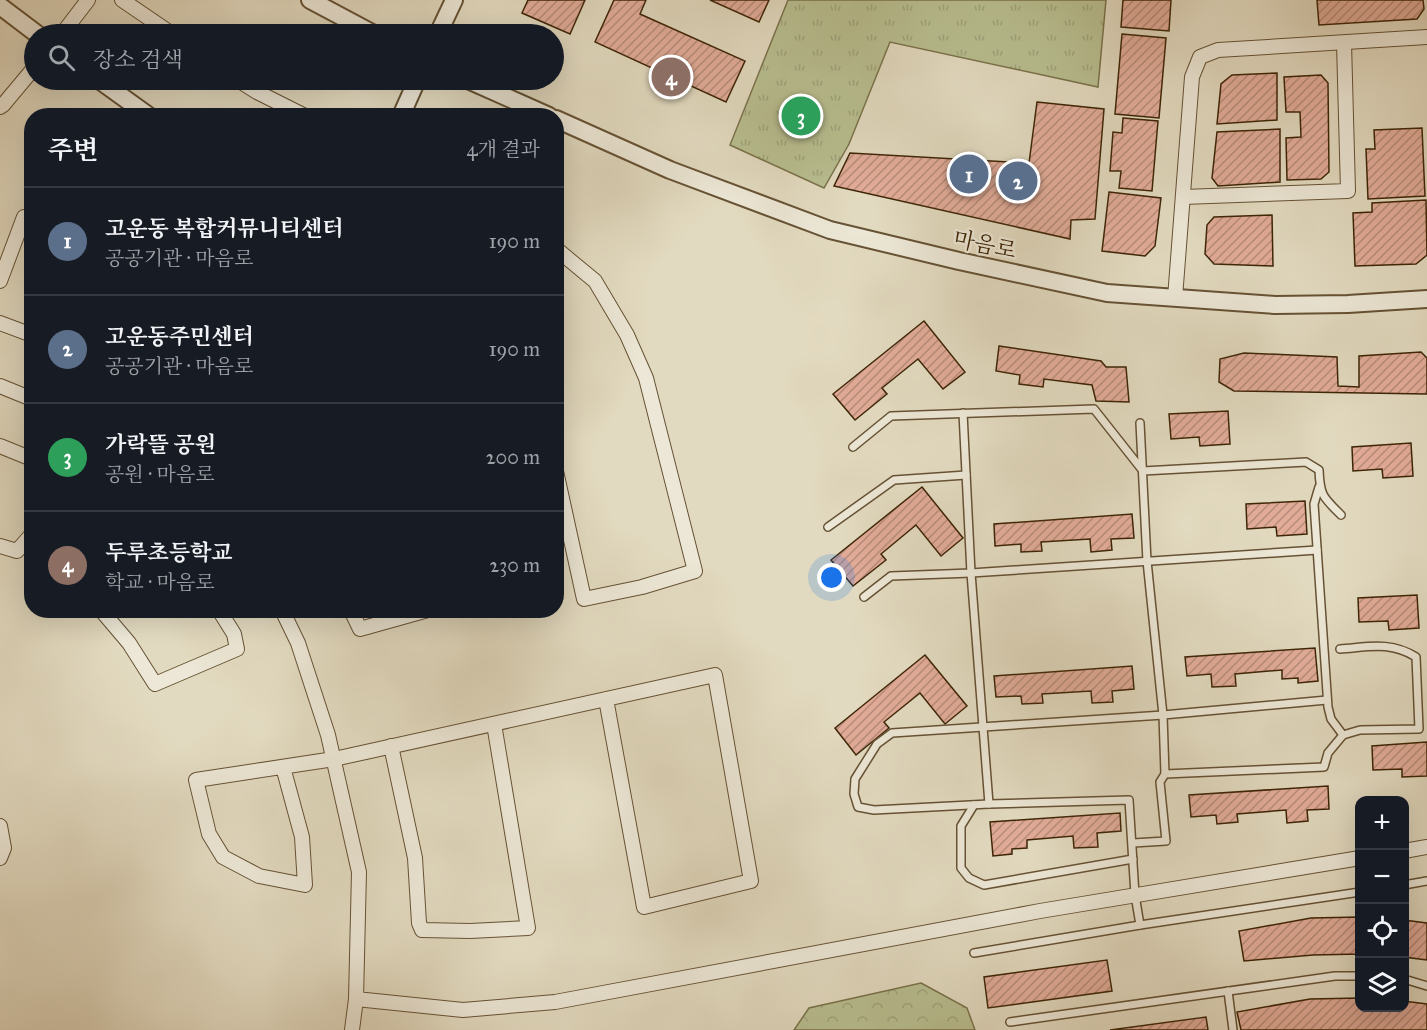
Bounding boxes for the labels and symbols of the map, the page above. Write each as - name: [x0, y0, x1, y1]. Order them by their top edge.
- pin: 4: [652, 54, 690, 100]
- pin: 3: [782, 94, 820, 138]
- pin: 1: [950, 152, 988, 196]
- pin: 2: [998, 158, 1038, 204]
- street label: 마음로: [951, 225, 1019, 264]
- your location: [817, 563, 846, 592]

